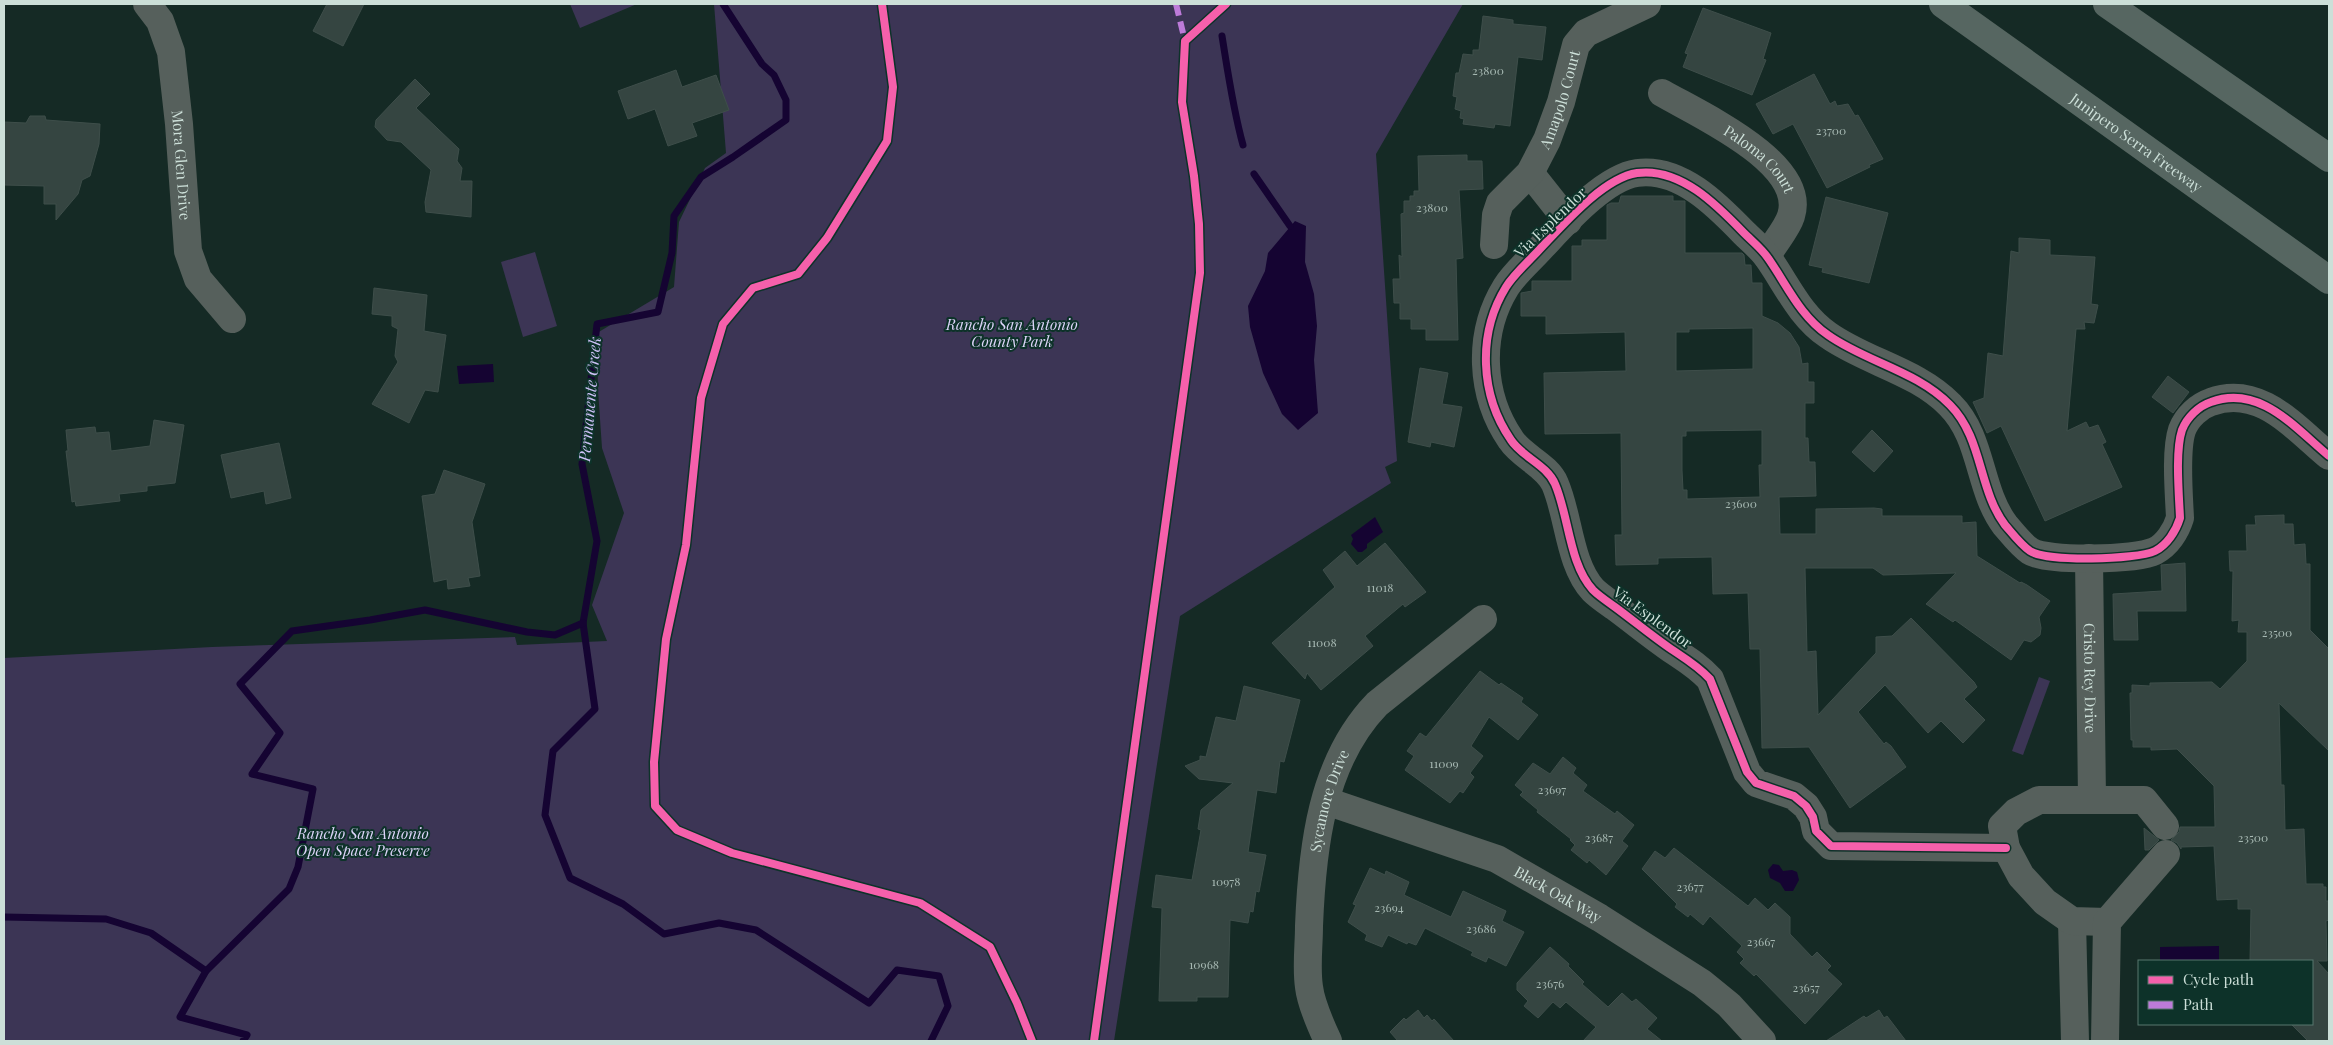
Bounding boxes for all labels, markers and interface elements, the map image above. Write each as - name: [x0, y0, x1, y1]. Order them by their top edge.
- street label: Amapolo Court: [1534, 47, 1584, 153]
- house number: 23800: [1472, 62, 1504, 78]
- street label: Junipero Serra Freeway: [2066, 88, 2207, 197]
- street label: Mora Glen Drive: [168, 109, 196, 221]
- street label: Paloma Court: [1720, 120, 1800, 196]
- house number: 23700: [1816, 122, 1846, 138]
- street label: Via Esplendor: [1509, 182, 1591, 262]
- house number: 23800: [1416, 199, 1448, 215]
- park label: Rancho San Antonio County Park: [945, 314, 1078, 351]
- water label: Permanente Creek: [573, 336, 605, 463]
- house number: 23600: [1725, 495, 1757, 511]
- house number: 11018: [1367, 579, 1393, 595]
- street label: Via Esplendor: [1609, 581, 1697, 653]
- street label: Cristo Rey Drive: [2080, 623, 2101, 733]
- house number: 23500: [2262, 624, 2292, 640]
- house number: 11008: [1307, 634, 1337, 650]
- street label: Sycamore Drive: [1305, 746, 1353, 853]
- house number: 11009: [1429, 755, 1459, 771]
- house number: 23697: [1538, 781, 1566, 797]
- park label: Rancho San Antonio Open Space Preserve: [296, 823, 430, 860]
- house number: 23687: [1585, 829, 1613, 845]
- house number: 23500: [2238, 829, 2268, 845]
- street label: Black Oak Way: [1511, 861, 1606, 927]
- house number: 10978: [1212, 873, 1240, 889]
- house number: 23677: [1676, 878, 1704, 894]
- house number: 23694: [1374, 899, 1404, 915]
- house number: 23686: [1466, 920, 1496, 936]
- house number: 23667: [1747, 933, 1775, 949]
- house number: 10968: [1189, 956, 1219, 972]
- legend: [2138, 960, 2313, 1025]
- text: Cycle path: [2183, 969, 2254, 989]
- house number: 23676: [1536, 975, 1564, 991]
- house number: 23657: [1792, 979, 1820, 995]
- text: Path: [2183, 994, 2213, 1014]

